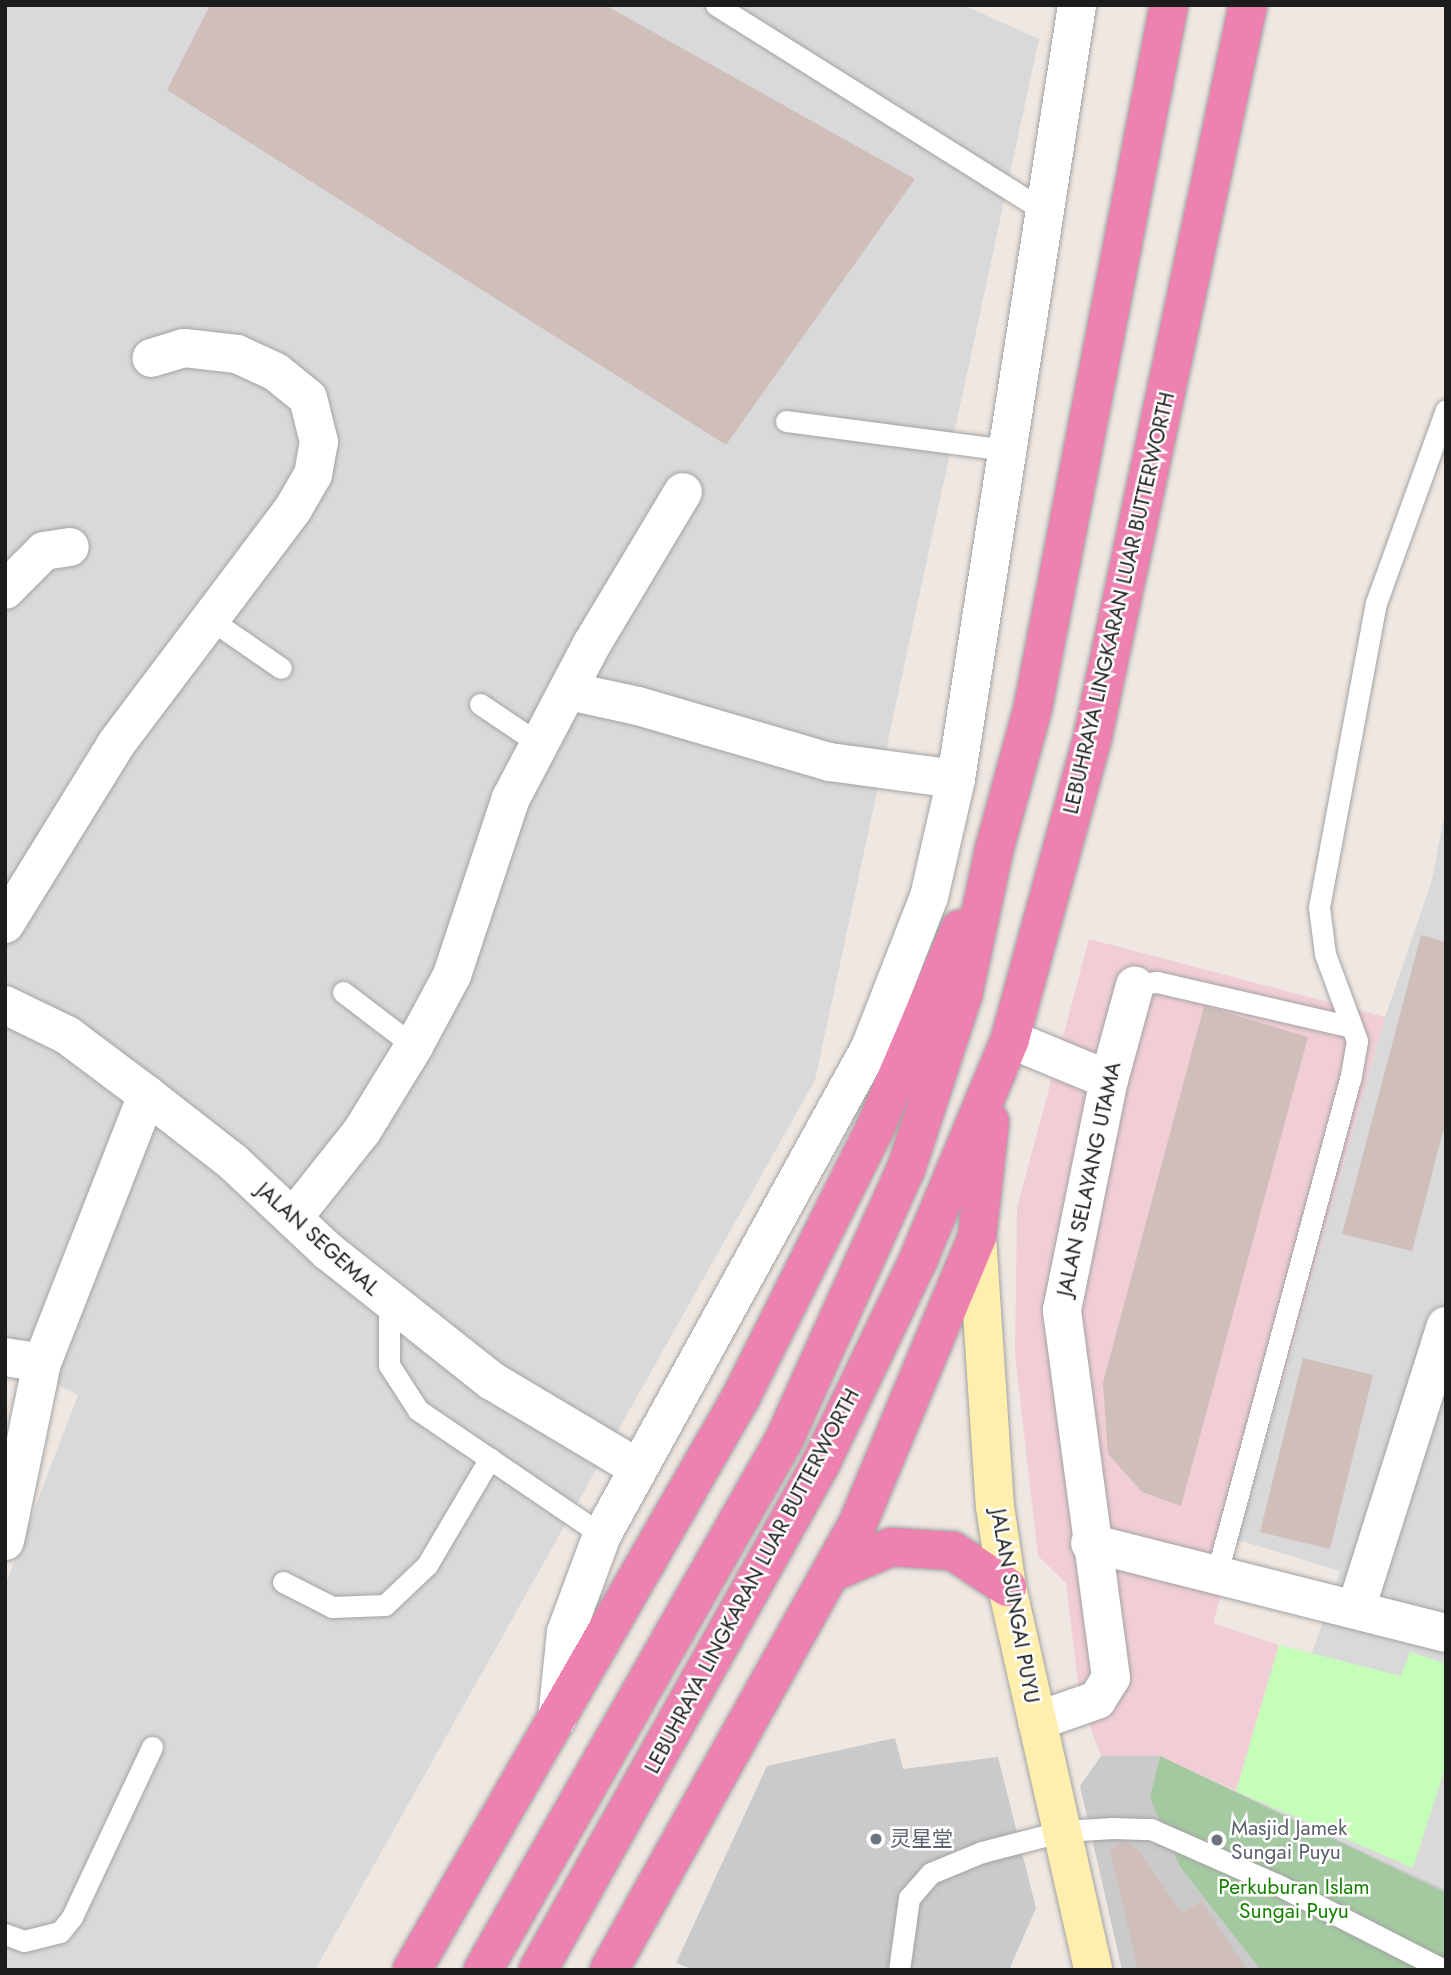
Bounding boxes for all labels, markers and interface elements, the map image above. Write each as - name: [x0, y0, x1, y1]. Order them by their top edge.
- street label: LEBUHRAYA LINGKARAN LUAR BUTTERWORTH: [1058, 390, 1180, 816]
- street label: JALAN SELAYANG UTAMA: [1052, 1060, 1126, 1298]
- street label: JALAN SEGEMAL: [251, 1177, 385, 1301]
- street label: LEBUHRAYA LINGKARAN LUAR BUTTERWORTH: [639, 1384, 865, 1778]
- street label: JALAN SUNGAI PUYU: [985, 1507, 1045, 1705]
- place label: Masjid Jamek Sungai Puyu: [1231, 1815, 1347, 1865]
- place label: 灵星堂: [890, 1826, 953, 1852]
- marker: 灵星堂: [868, 1831, 884, 1847]
- marker: Masjid Jamek Sungai Puyu: [1209, 1832, 1225, 1848]
- park label: Perkuburan Islam Sungai Puyu: [1218, 1874, 1370, 1924]

